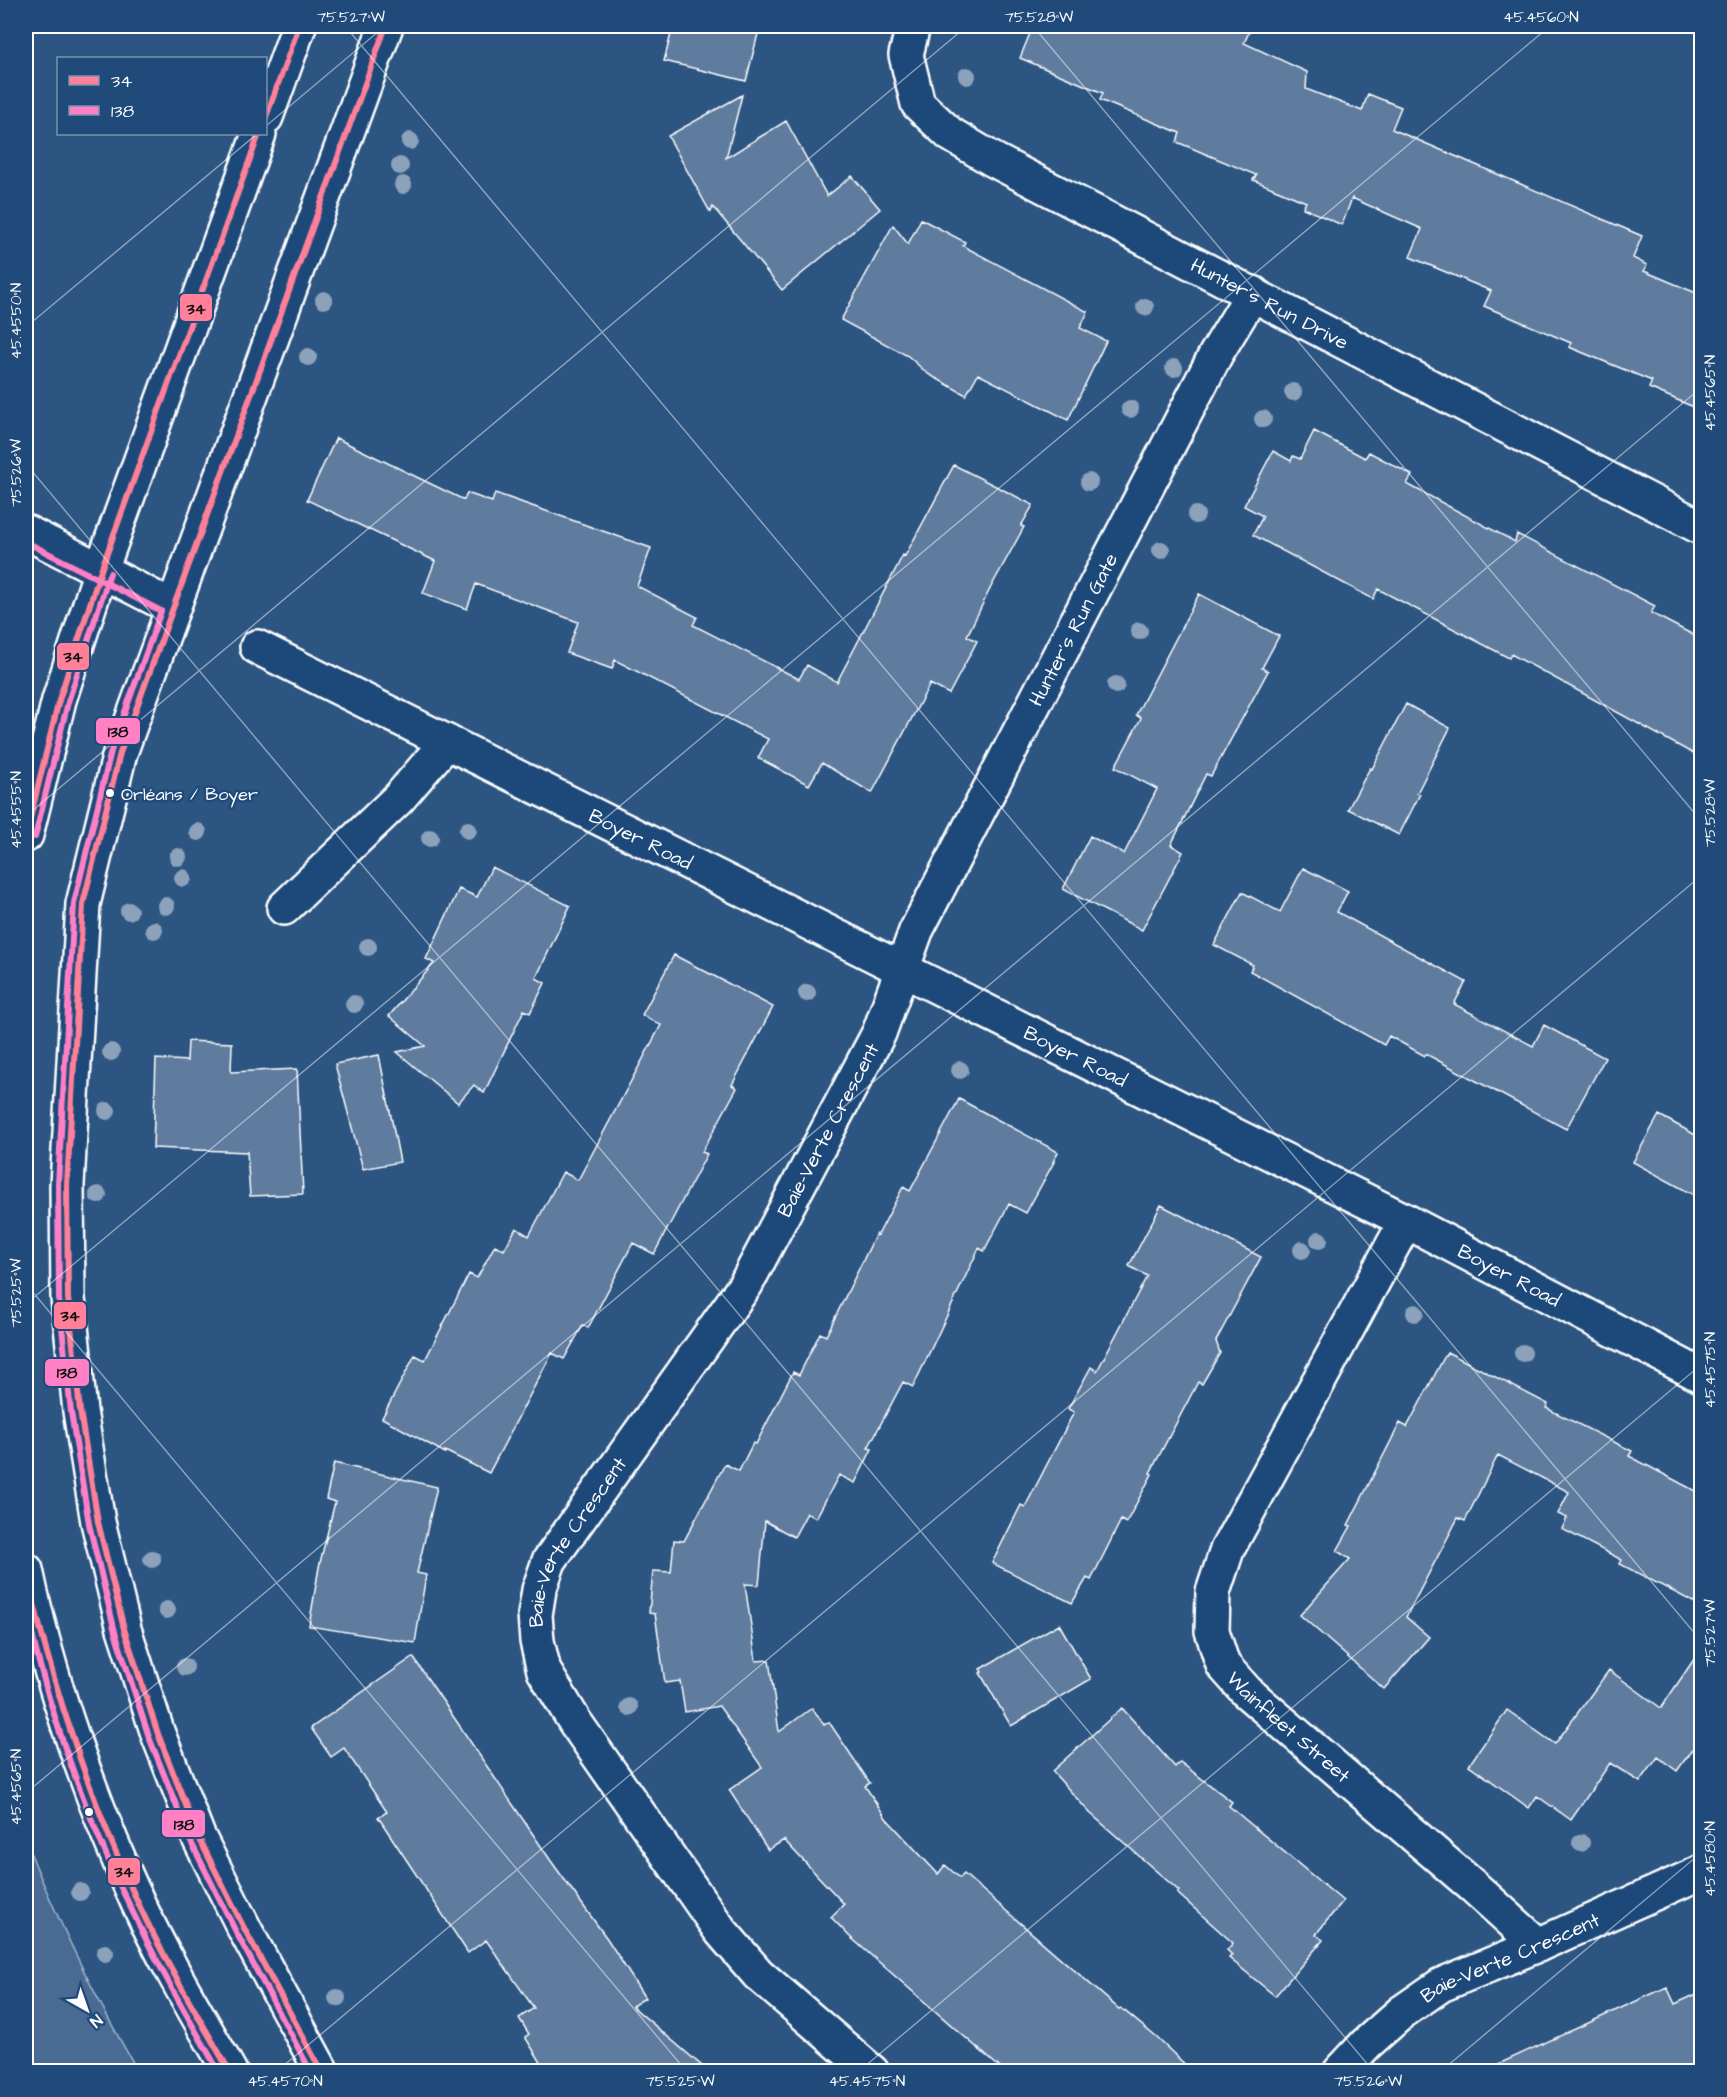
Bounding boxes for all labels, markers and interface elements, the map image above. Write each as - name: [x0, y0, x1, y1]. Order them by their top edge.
- text: 75.527°W: [317, 7, 385, 28]
- text: 75.528°W: [1005, 7, 1073, 28]
- text: 45.4560°N: [1503, 7, 1579, 28]
- legend: [57, 57, 267, 135]
- text: 34: [111, 69, 132, 94]
- text: 138: [111, 99, 134, 124]
- street label: Hunter's Run Drive: [1185, 252, 1353, 357]
- text: 45.4550°N: [6, 283, 27, 359]
- line badge: 34: [179, 293, 213, 322]
- text: 34: [185, 298, 206, 320]
- text: 45.4565°N: [1700, 355, 1721, 431]
- text: 75.526°W: [6, 439, 27, 507]
- street label: Hunter's Run Gate: [1022, 548, 1125, 711]
- line badge: 34: [56, 642, 90, 671]
- text: 34: [62, 646, 83, 668]
- line badge: 138: [95, 717, 141, 745]
- text: 138: [108, 721, 129, 743]
- text: 45.4555°N: [6, 771, 27, 849]
- text: 75.528°W: [1700, 779, 1721, 847]
- place label: Orléans / Boyer: [121, 782, 258, 808]
- marker: Orléans / Boyer: [104, 787, 116, 799]
- street label: Boyer Road: [584, 802, 697, 877]
- street label: Boyer Road: [1019, 1019, 1132, 1094]
- street label: Baie-Verte Crescent: [771, 1038, 886, 1222]
- street label: Boyer Road: [1453, 1238, 1565, 1314]
- text: 75.525°W: [6, 1258, 27, 1328]
- line badge: 34: [53, 1301, 87, 1330]
- text: 34: [59, 1305, 80, 1327]
- text: 45.4575°N: [1700, 1332, 1721, 1408]
- line badge: 138: [44, 1358, 90, 1387]
- text: 138: [57, 1362, 78, 1384]
- street label: Baie-Verte Crescent: [522, 1451, 634, 1628]
- text: 75.527°W: [1700, 1599, 1721, 1667]
- street label: Wainfleet Street: [1220, 1665, 1356, 1790]
- text: 45.4565°N: [6, 1749, 27, 1825]
- unlabelled marker: [83, 1806, 95, 1818]
- line badge: 138: [161, 1809, 206, 1838]
- text: 138: [174, 1814, 195, 1836]
- text: 45.4580°N: [1700, 1821, 1721, 1897]
- line badge: 34: [107, 1857, 141, 1886]
- text: 34: [113, 1861, 134, 1883]
- street label: Baie-Verte Crescent: [1415, 1906, 1604, 2010]
- north arrow: [57, 1980, 117, 2040]
- text: N: [85, 2009, 107, 2032]
- text: 45.4570°N: [247, 2071, 323, 2092]
- text: 75.525°W: [645, 2071, 715, 2092]
- text: 45.4575°N: [829, 2071, 905, 2092]
- text: 75.526°W: [1334, 2071, 1402, 2092]

